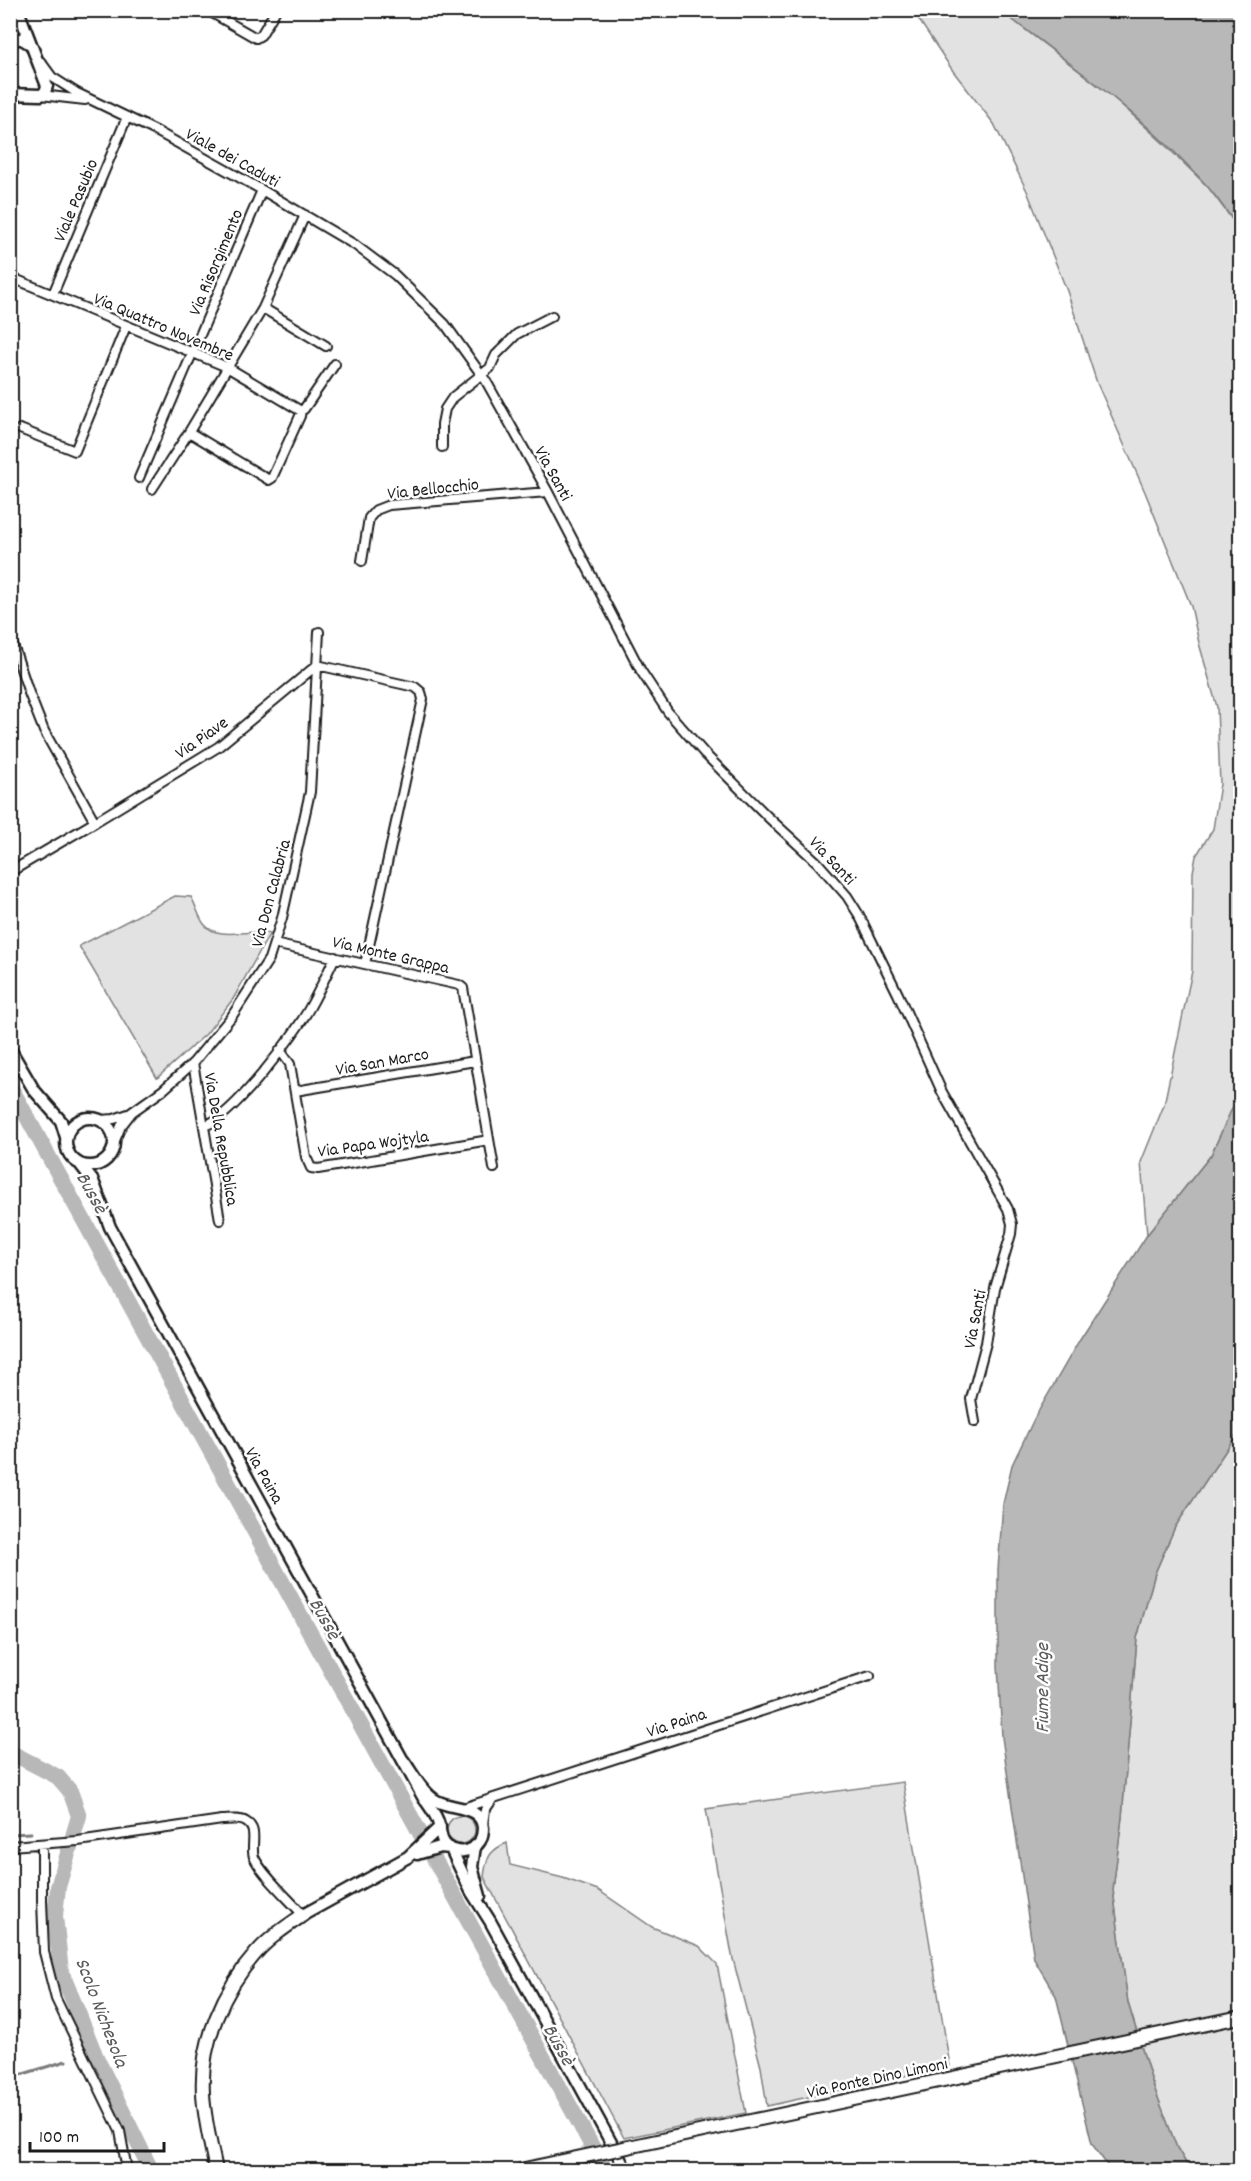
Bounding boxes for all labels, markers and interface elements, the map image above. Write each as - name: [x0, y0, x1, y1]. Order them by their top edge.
- street label: Viale dei Caduti: [180, 123, 283, 195]
- street label: Viale Pasubio: [49, 156, 106, 246]
- street label: Via Risorgimento: [184, 206, 251, 320]
- street label: Via Quattro Novembre: [89, 287, 237, 369]
- street label: Via Santi: [527, 442, 577, 506]
- street label: Via Bellocchio: [386, 473, 480, 508]
- street label: Via Piave: [171, 712, 234, 766]
- street label: Via Santi: [802, 832, 860, 892]
- street label: Via Don Calabria: [246, 837, 299, 950]
- street label: Via Monte Grappa: [329, 931, 452, 982]
- street label: Via San Marco: [334, 1043, 431, 1084]
- street label: Via Della Repubblica: [196, 1071, 244, 1208]
- street label: Via Papa Wojtyla: [316, 1125, 431, 1166]
- water label: Bussè: [68, 1168, 114, 1220]
- street label: Via Santi: [959, 1288, 994, 1351]
- street label: Via Paina: [237, 1443, 289, 1510]
- water label: Bussè: [301, 1594, 347, 1646]
- water label: Fiume Adige: [1030, 1642, 1058, 1733]
- street label: Via Paina: [644, 1703, 710, 1746]
- water label: Scolo Nichesola: [67, 1954, 134, 2073]
- water label: Bussè: [535, 2020, 581, 2072]
- street label: Via Ponte Dino Limoni: [805, 2052, 950, 2107]
- scale bar: [30, 2115, 164, 2153]
- text: 100 m: [39, 2126, 79, 2151]

